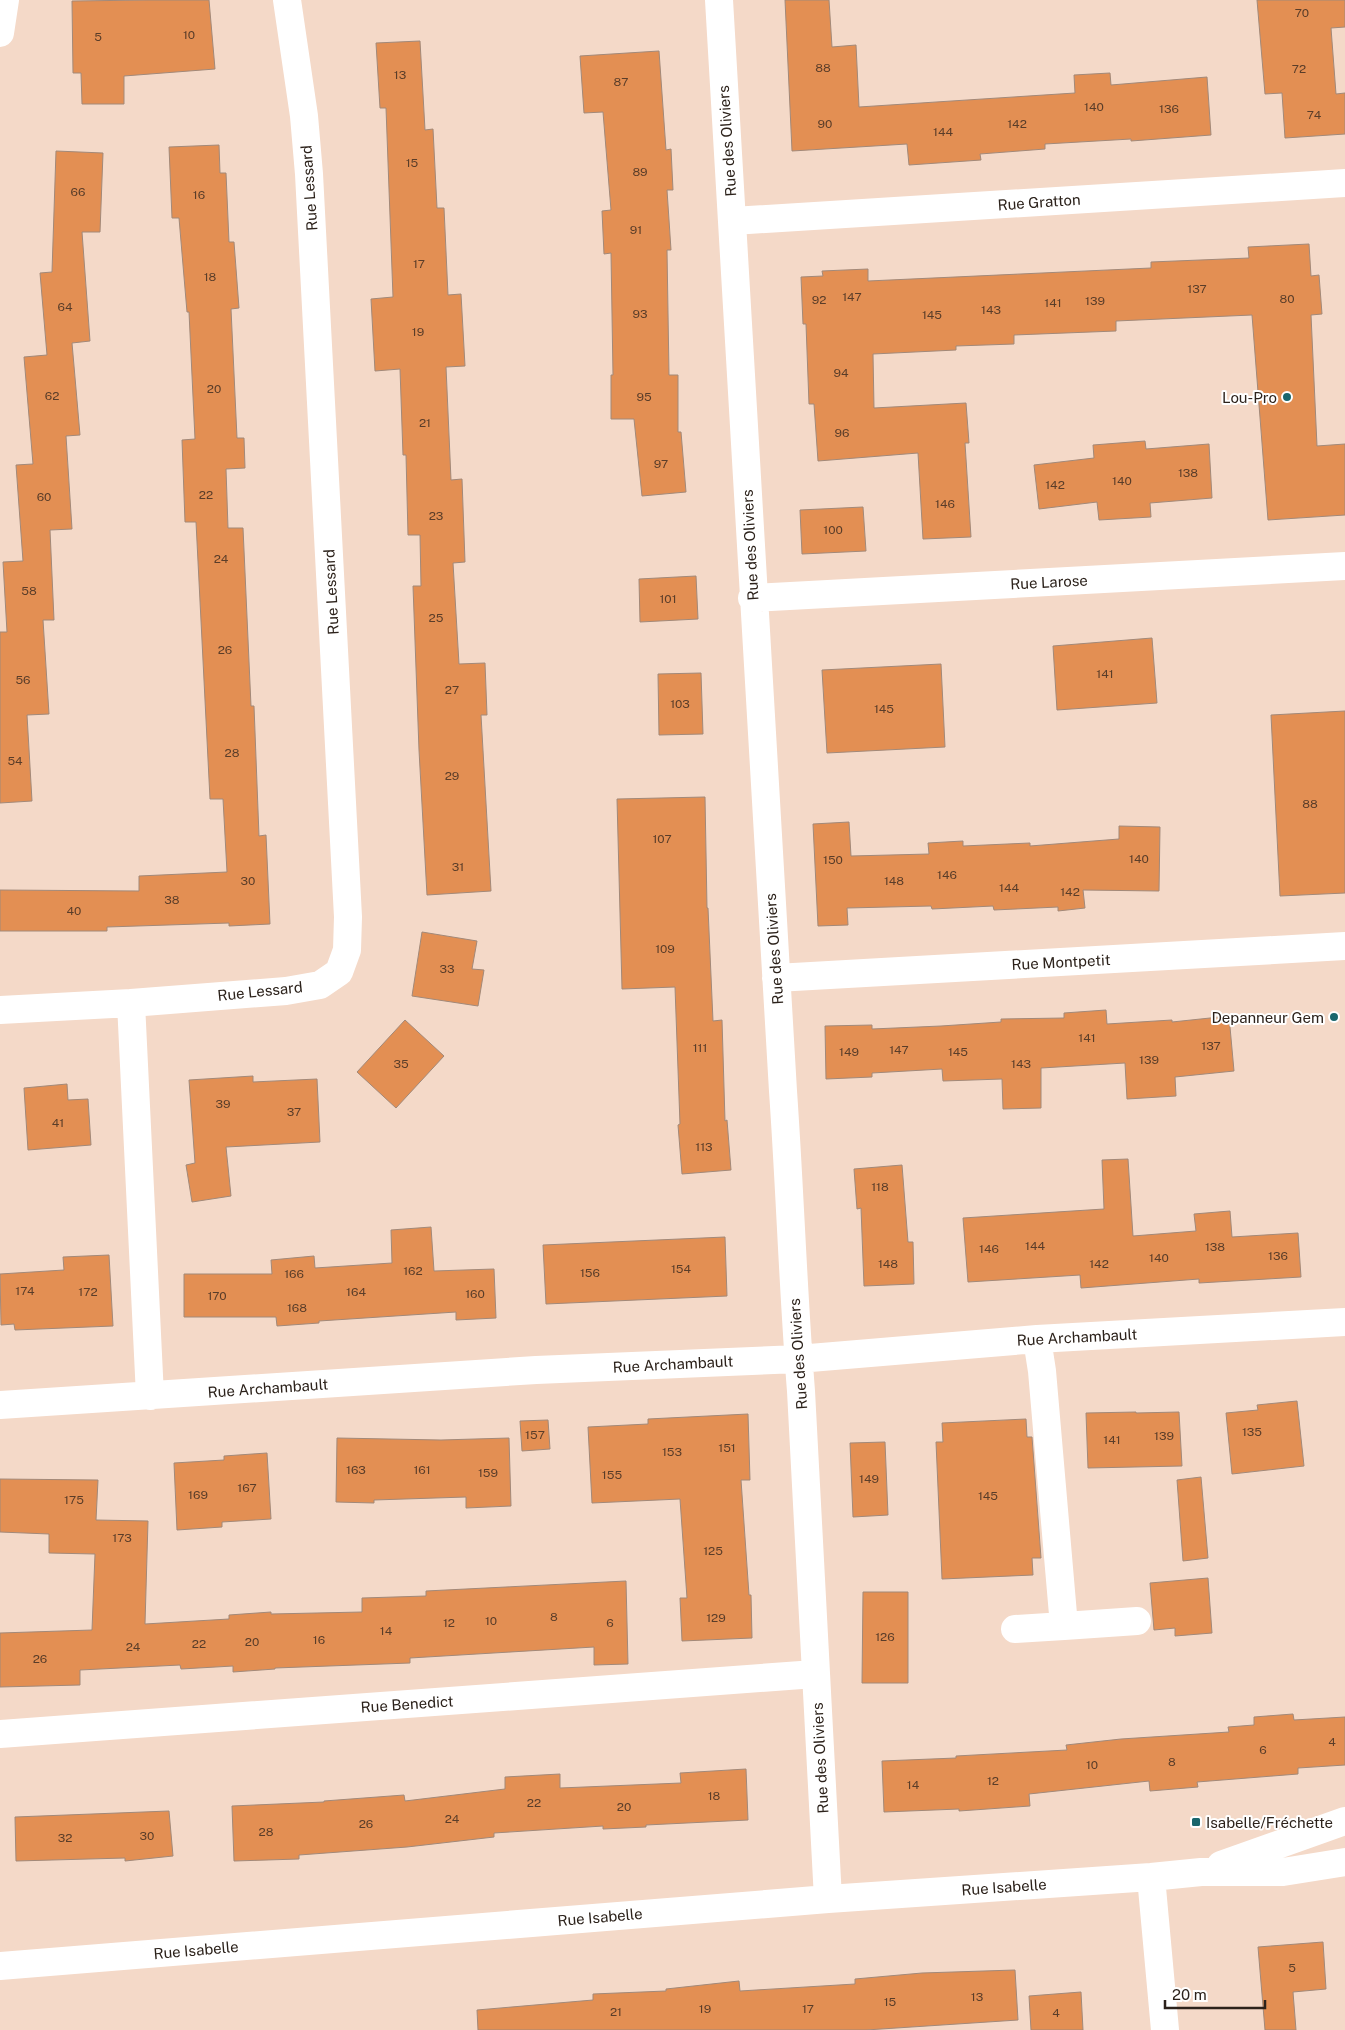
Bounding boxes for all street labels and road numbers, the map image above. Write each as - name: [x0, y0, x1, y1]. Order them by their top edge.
- street label: Rue des Oliviers: [715, 85, 739, 197]
- street label: Rue Lessard: [298, 145, 320, 231]
- street label: Rue Gratton: [997, 191, 1081, 213]
- street label: Rue des Oliviers: [739, 489, 761, 601]
- street label: Rue Lessard: [320, 549, 342, 635]
- street label: Rue Larose: [1010, 571, 1088, 593]
- street label: Rue des Oliviers: [762, 893, 786, 1005]
- street label: Rue Montpetit: [1011, 951, 1111, 973]
- street label: Rue Lessard: [216, 978, 304, 1004]
- street label: Rue des Oliviers: [786, 1298, 810, 1410]
- street label: Rue Archambault: [1016, 1325, 1138, 1349]
- street label: Rue Archambault: [612, 1352, 734, 1376]
- street label: Rue Archambault: [207, 1375, 329, 1401]
- street label: Rue Benedict: [360, 1692, 454, 1716]
- street label: Rue des Oliviers: [809, 1702, 831, 1814]
- street label: Rue Isabelle: [961, 1876, 1047, 1898]
- street label: Rue Isabelle: [557, 1905, 643, 1929]
- street label: Rue Isabelle: [153, 1938, 239, 1962]

